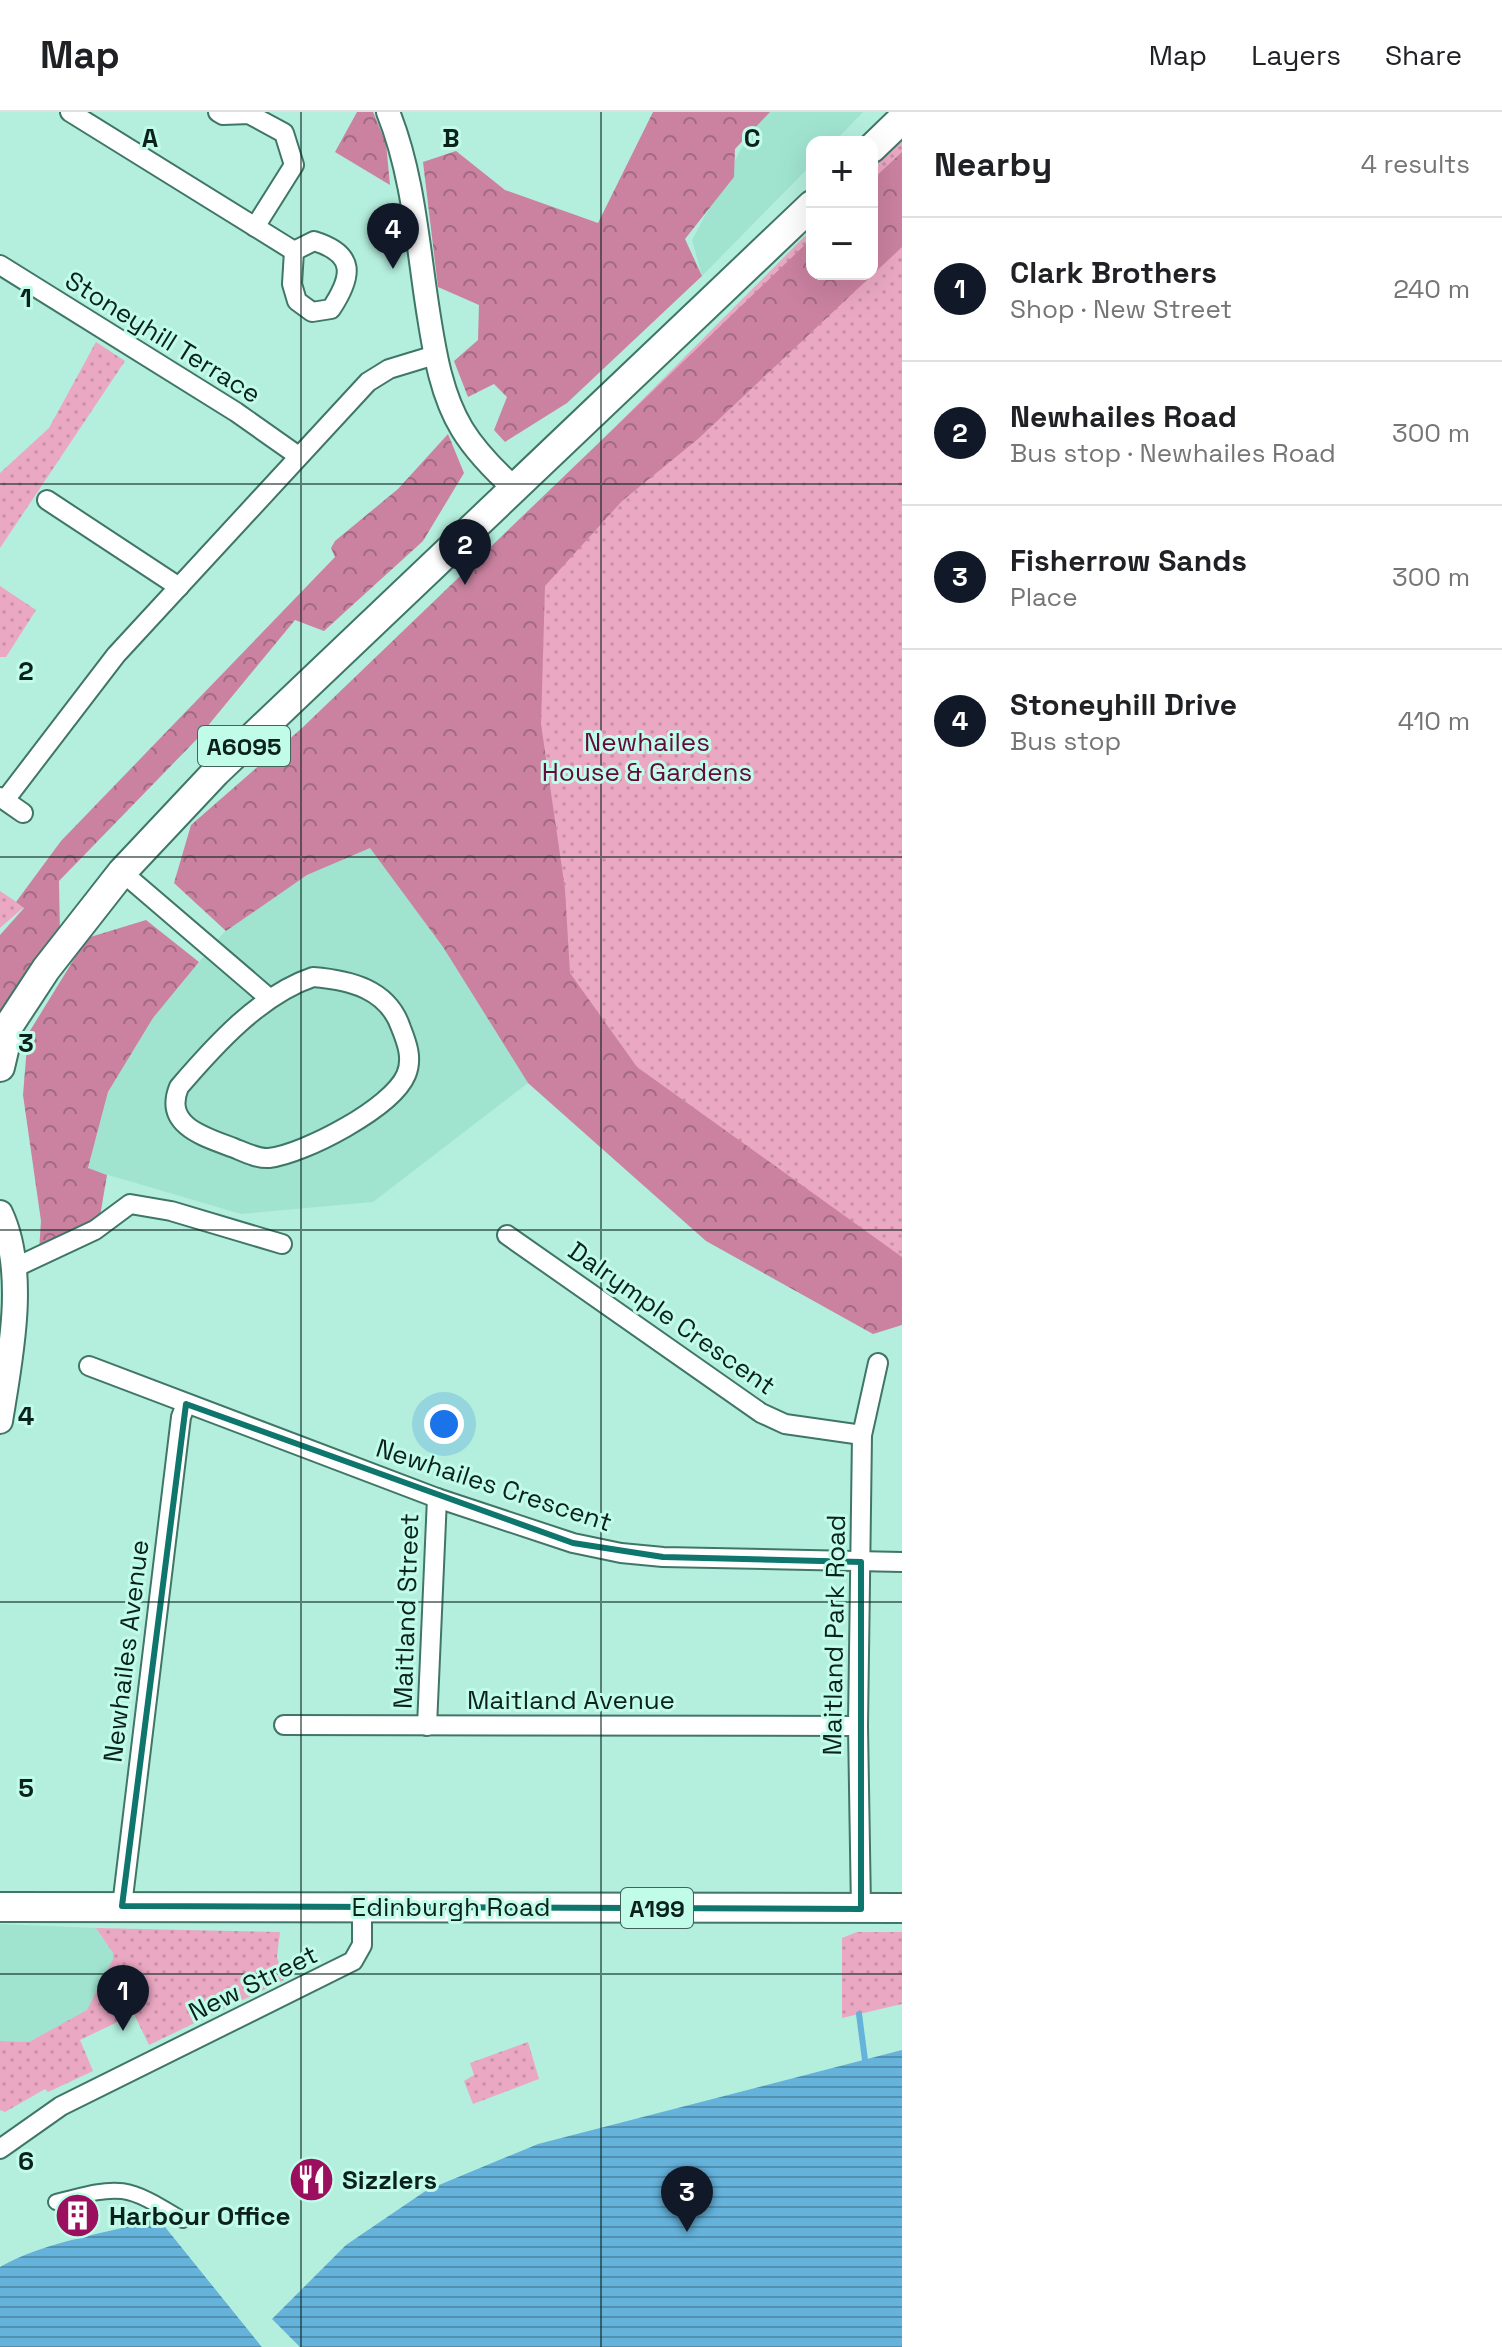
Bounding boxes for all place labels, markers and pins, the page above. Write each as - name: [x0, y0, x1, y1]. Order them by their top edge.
- pin: 4: [367, 203, 419, 269]
- pin: 2: [439, 519, 491, 585]
- pin: 1: [97, 1965, 149, 2031]
- restaurant icon: Sizzlers: [287, 2156, 335, 2204]
- place label: Sizzlers: [342, 2163, 437, 2197]
- pin: 3: [661, 2166, 713, 2232]
- building icon: Harbour Office: [54, 2192, 102, 2240]
- place label: Harbour Office: [109, 2199, 291, 2233]

